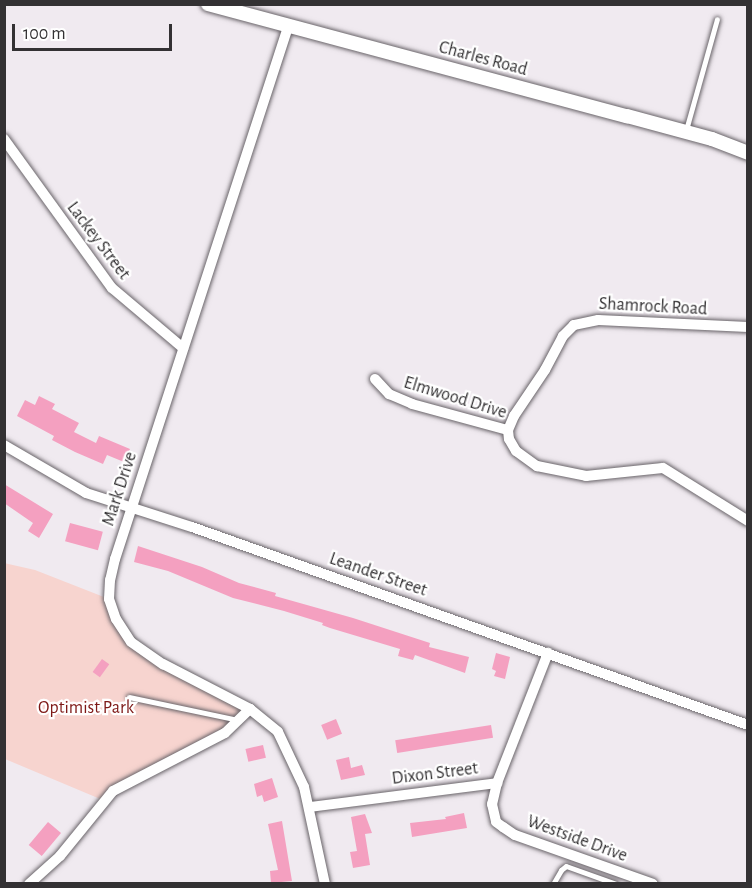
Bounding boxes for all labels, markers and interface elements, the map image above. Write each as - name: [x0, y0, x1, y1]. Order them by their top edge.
- scale bar: [15, 12, 176, 50]
- text: 100 m: [23, 25, 66, 43]
- street label: Charles Road: [436, 37, 530, 81]
- street label: Lackey Street: [62, 198, 134, 284]
- street label: Shamrock Road: [598, 293, 708, 321]
- street label: Elmwood Drive: [401, 372, 509, 424]
- street label: Mark Drive: [98, 449, 142, 529]
- street label: Leander Street: [326, 548, 430, 602]
- park label: Optimist Park: [38, 697, 134, 719]
- street label: Dixon Street: [391, 758, 479, 790]
- street label: Westside Drive: [524, 811, 630, 867]

